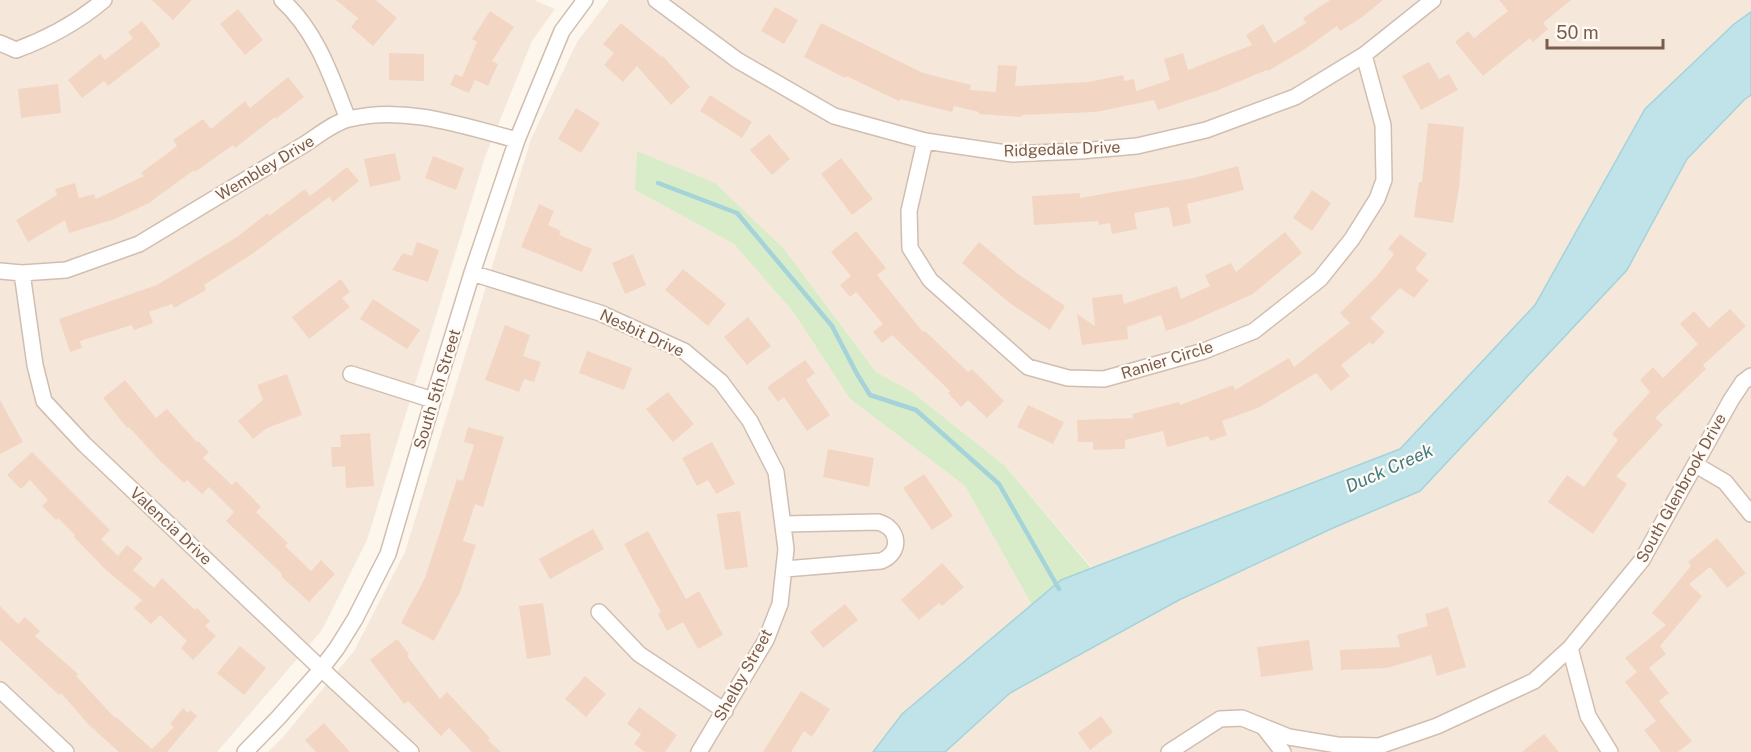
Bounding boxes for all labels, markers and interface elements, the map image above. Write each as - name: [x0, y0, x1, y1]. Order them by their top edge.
- scale bar: [1547, 12, 1662, 50]
- text: 50 m: [1556, 22, 1599, 43]
- street label: Wembley Drive: [213, 131, 317, 205]
- street label: Ridgedale Drive: [1003, 137, 1121, 161]
- street label: Nesbit Drive: [597, 305, 687, 361]
- street label: South 5th Street: [410, 327, 464, 451]
- street label: Ranier Circle: [1119, 337, 1215, 383]
- street label: South Glenbrook Drive: [1632, 410, 1730, 566]
- water label: Duck Creek: [1342, 439, 1436, 497]
- street label: Valencia Drive: [126, 483, 216, 569]
- street label: Shelby Street: [710, 626, 776, 724]

